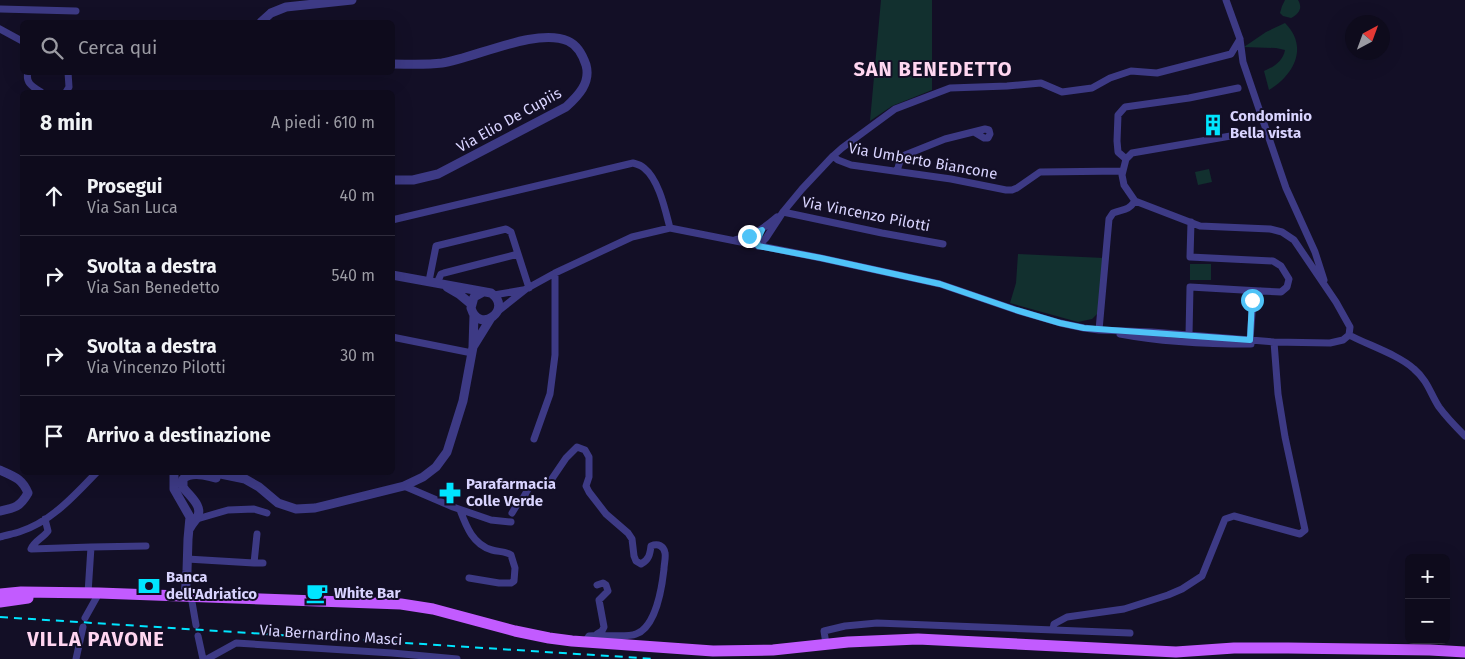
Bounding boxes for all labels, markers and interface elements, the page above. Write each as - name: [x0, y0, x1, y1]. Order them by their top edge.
- north arrow: [1345, 15, 1390, 60]
- search box: [20, 20, 395, 75]
- icon: search: [38, 34, 66, 62]
- text: Cerca qui: [78, 36, 157, 59]
- district label: SAN BENEDETTO: [853, 57, 1013, 81]
- street label: Via Elio De Cupiis: [453, 84, 565, 156]
- place label: Condominio Bella vista: [1230, 107, 1312, 142]
- text: 8 min: [40, 110, 93, 136]
- building icon: Condominio Bella vista: [1200, 112, 1226, 138]
- text: A piedi · 610 m: [271, 113, 375, 132]
- street label: Via Umberto Biancone: [847, 139, 999, 183]
- text: Prosegui: [87, 175, 162, 198]
- icon: ahead: [40, 182, 68, 210]
- text: 40 m: [340, 186, 375, 205]
- street label: Via Vincenzo Pilotti: [800, 193, 932, 235]
- text: Via San Luca: [87, 198, 178, 217]
- route end: [738, 225, 761, 248]
- text: Svolta a destra: [87, 255, 217, 278]
- icon: right: [40, 262, 68, 290]
- text: 540 m: [332, 266, 375, 285]
- text: Via San Benedetto: [87, 278, 220, 297]
- route start: [1241, 289, 1264, 312]
- text: Svolta a destra: [87, 335, 217, 358]
- icon: right: [40, 342, 68, 370]
- text: 30 m: [340, 346, 375, 365]
- text: Via Vincenzo Pilotti: [87, 358, 226, 377]
- icon: arrive: [40, 422, 68, 450]
- text: Arrivo a destinazione: [87, 424, 271, 447]
- place label: Parafarmacia Colle Verde: [466, 475, 556, 510]
- pharmacy icon: Parafarmacia Colle Verde: [437, 480, 463, 506]
- map controls: [1405, 554, 1450, 644]
- button: +: [1405, 554, 1450, 599]
- place label: Banca dell'Adriatico: [166, 568, 257, 603]
- bank icon: Banca dell'Adriatico: [136, 573, 162, 599]
- cafe icon: White Bar: [304, 580, 330, 606]
- place label: White Bar: [334, 584, 401, 602]
- button: −: [1405, 599, 1450, 644]
- street label: Via Bernardino Masci: [259, 621, 403, 649]
- district label: VILLA PAVONE: [26, 627, 165, 651]

